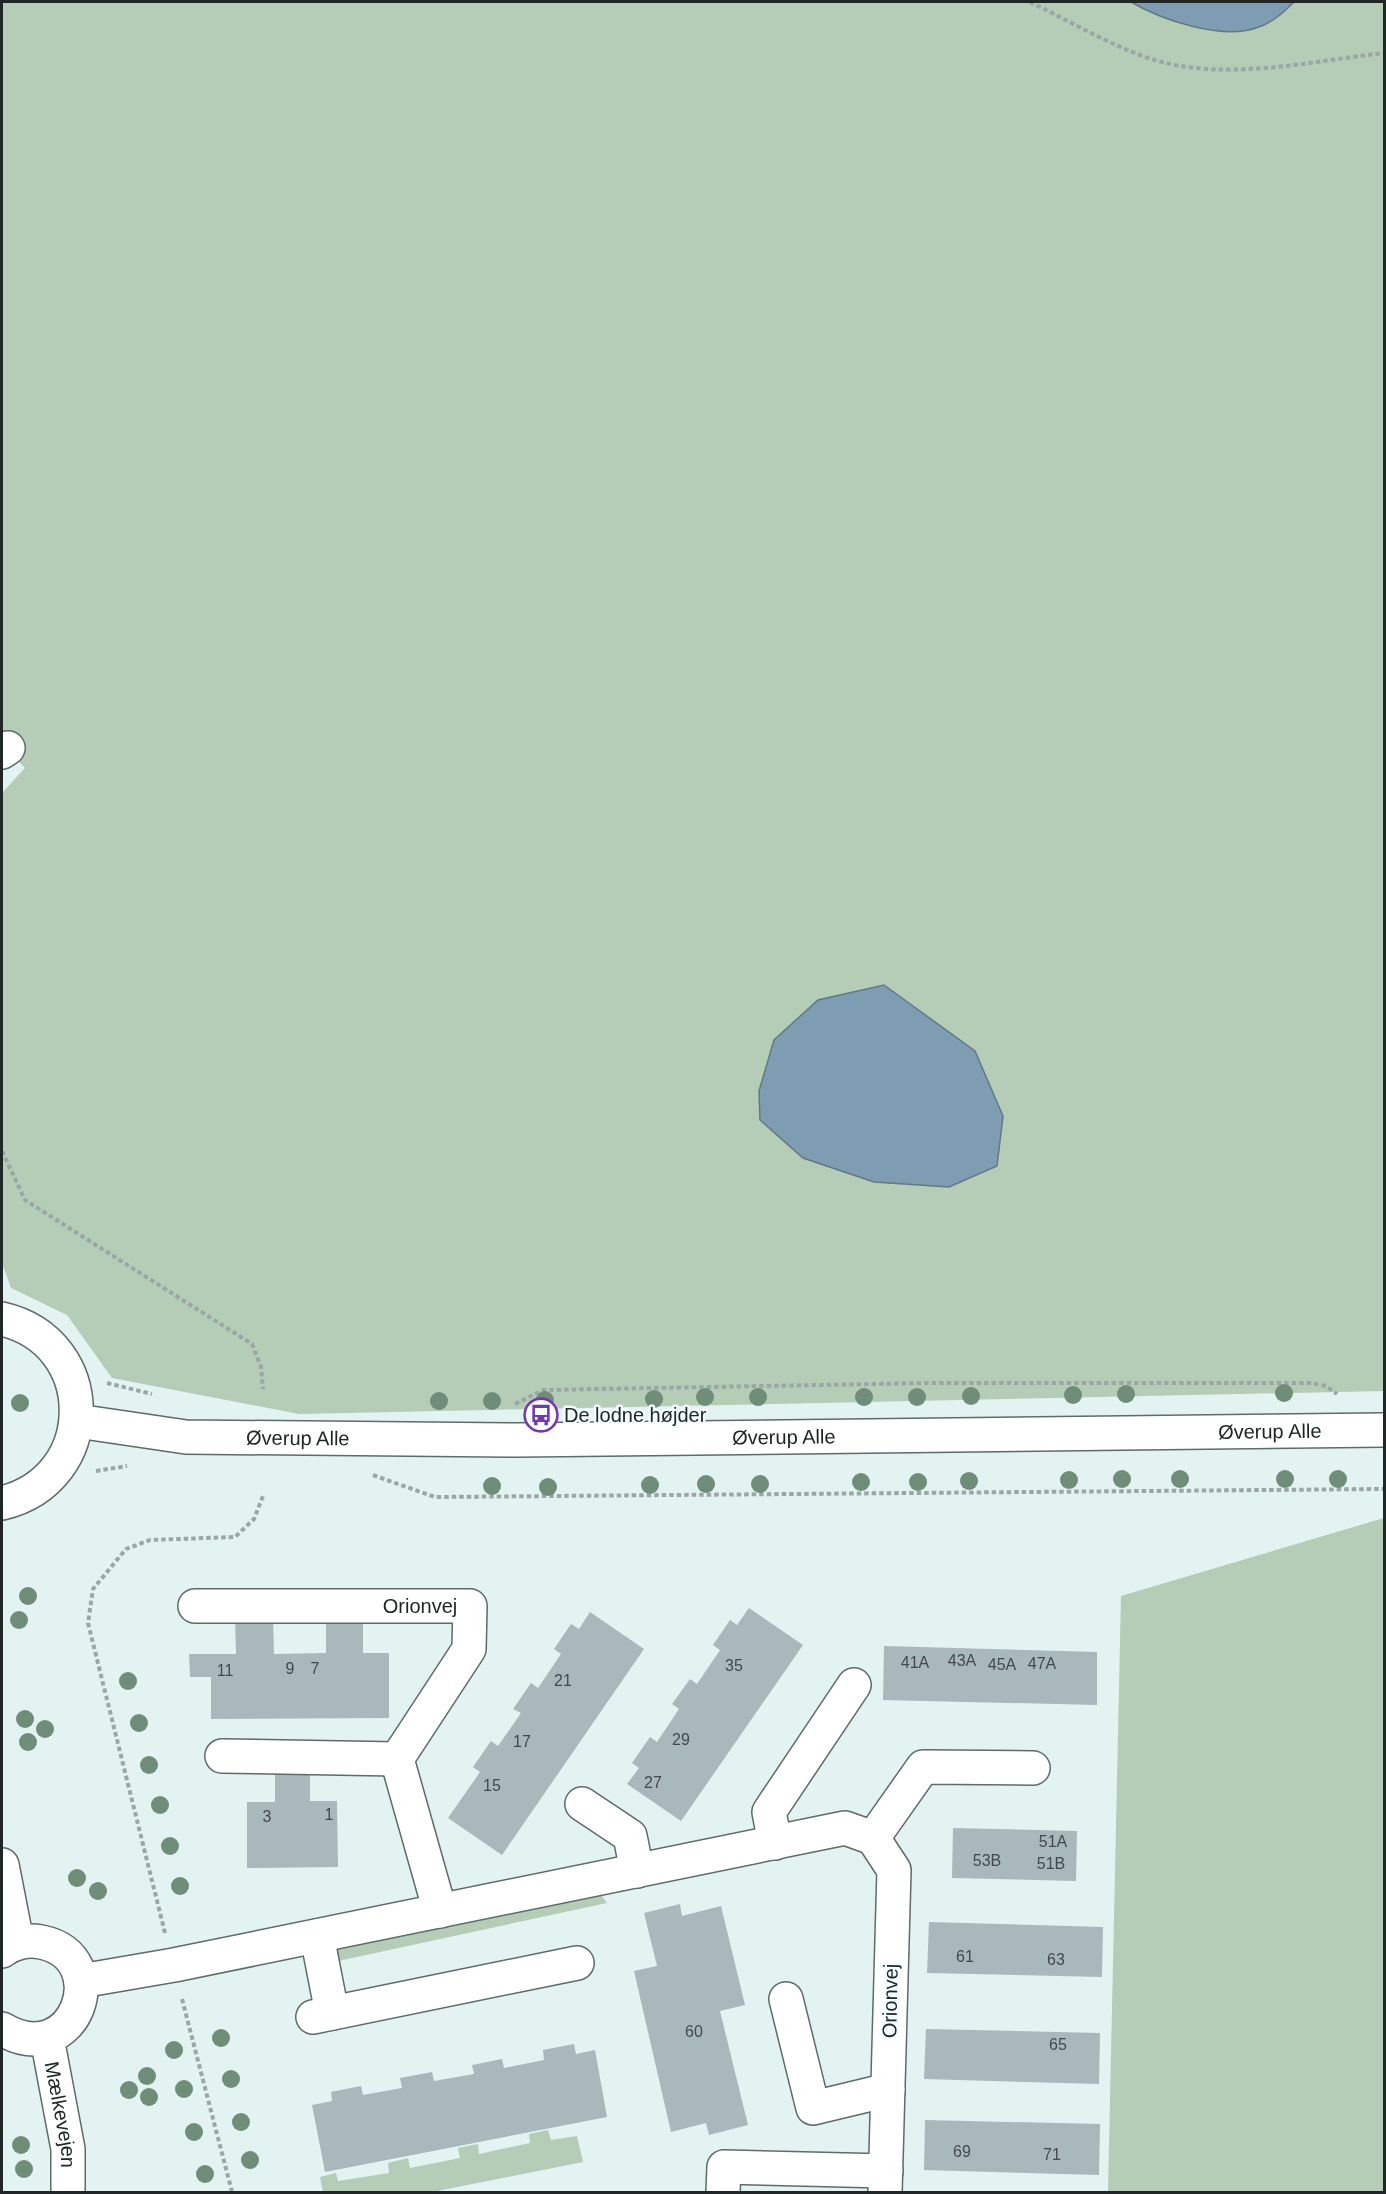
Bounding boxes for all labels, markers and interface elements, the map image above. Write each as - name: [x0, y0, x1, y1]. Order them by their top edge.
- bus stop icon: De lodne højder: [523, 1397, 559, 1433]
- place label: De lodne højder: [564, 1404, 707, 1426]
- street label: Øverup Alle: [1218, 1420, 1322, 1443]
- street label: Øverup Alle: [732, 1425, 836, 1449]
- street label: Øverup Alle: [246, 1427, 350, 1449]
- street label: Orionvej: [383, 1595, 457, 1617]
- house number: 43A: [948, 1652, 977, 1669]
- house number: 41A: [901, 1654, 930, 1671]
- house number: 47A: [1028, 1655, 1057, 1672]
- house number: 45A: [988, 1656, 1017, 1673]
- house number: 35: [725, 1657, 743, 1674]
- house number: 9: [286, 1660, 295, 1677]
- house number: 7: [311, 1660, 320, 1677]
- house number: 11: [217, 1662, 233, 1679]
- house number: 21: [554, 1672, 572, 1689]
- house number: 29: [672, 1731, 690, 1748]
- house number: 17: [513, 1733, 531, 1750]
- house number: 27: [644, 1774, 662, 1791]
- house number: 15: [483, 1777, 501, 1794]
- house number: 1: [325, 1806, 334, 1823]
- house number: 3: [263, 1808, 272, 1825]
- house number: 51A: [1039, 1833, 1068, 1850]
- house number: 53B: [973, 1852, 1001, 1869]
- house number: 51B: [1037, 1855, 1065, 1872]
- house number: 61: [956, 1948, 974, 1965]
- house number: 63: [1047, 1951, 1065, 1968]
- street label: Orionvej: [878, 1964, 902, 2038]
- house number: 60: [685, 2023, 703, 2040]
- house number: 65: [1049, 2036, 1067, 2053]
- street label: Mælkevejen: [41, 2060, 79, 2168]
- house number: 69: [953, 2143, 971, 2160]
- house number: 71: [1043, 2146, 1061, 2163]

